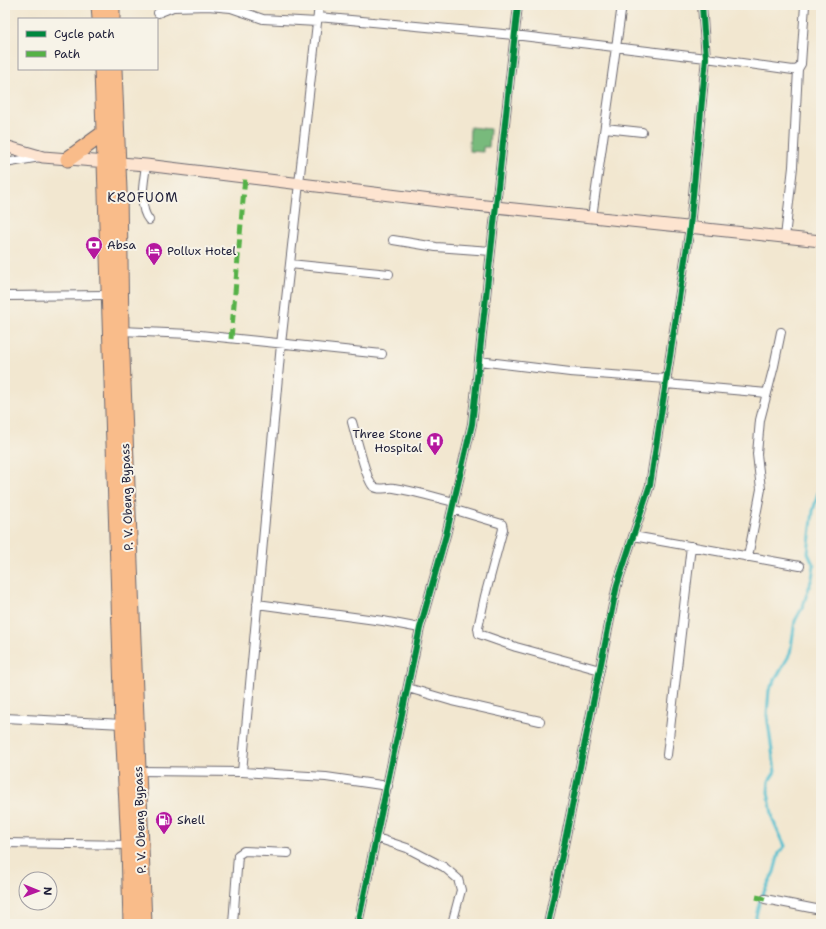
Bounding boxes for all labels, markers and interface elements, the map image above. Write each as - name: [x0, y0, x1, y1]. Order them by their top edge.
- legend: [18, 18, 158, 70]
- text: Cycle path: [54, 26, 115, 42]
- text: Path: [54, 46, 80, 62]
- district label: KROFUOM: [107, 189, 179, 206]
- bank icon: Absa: [84, 235, 104, 260]
- place label: Absa: [107, 237, 136, 253]
- hotel icon: Pollux Hotel: [144, 241, 164, 266]
- place label: Pollux Hotel: [167, 243, 237, 259]
- place label: Three Stone Hospital: [352, 426, 422, 456]
- hospital icon: Three Stone Hospital: [425, 431, 445, 456]
- street label: P. V. Obeng Bypass: [117, 443, 137, 551]
- street label: P. V. Obeng Bypass: [130, 766, 150, 874]
- fuel station icon: Shell: [154, 810, 174, 835]
- place label: Shell: [177, 812, 205, 828]
- north arrow: [18, 871, 58, 911]
- text: N: [40, 887, 55, 896]

